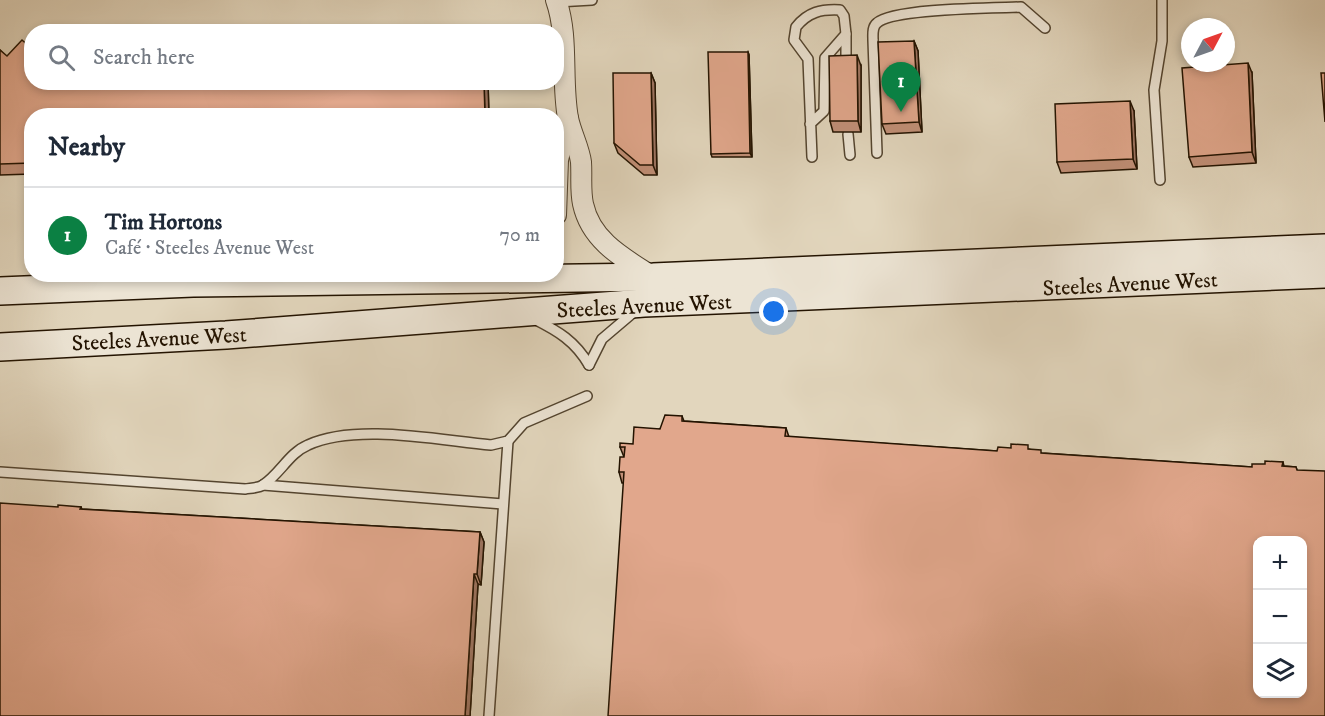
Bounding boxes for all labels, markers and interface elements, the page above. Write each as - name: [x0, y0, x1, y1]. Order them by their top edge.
- north arrow: [1181, 18, 1235, 72]
- search box: [24, 24, 564, 90]
- icon: search: [45, 41, 78, 74]
- text: Search here: [93, 44, 195, 71]
- pin: 1: [882, 63, 920, 112]
- text: Nearby: [48, 131, 125, 164]
- text: Tim Hortons: [105, 209, 222, 236]
- text: 1: [64, 223, 71, 248]
- text: 70 m: [499, 223, 540, 248]
- text: Café · Steeles Avenue West: [105, 236, 314, 261]
- street label: Steeles Avenue West: [1042, 266, 1218, 303]
- street label: Steeles Avenue West: [556, 288, 732, 325]
- your location: [759, 297, 788, 326]
- street label: Steeles Avenue West: [71, 321, 247, 358]
- map controls: [1253, 536, 1307, 698]
- button: +: [1253, 536, 1307, 590]
- button: −: [1253, 590, 1307, 644]
- button: layers: [1253, 644, 1307, 698]

